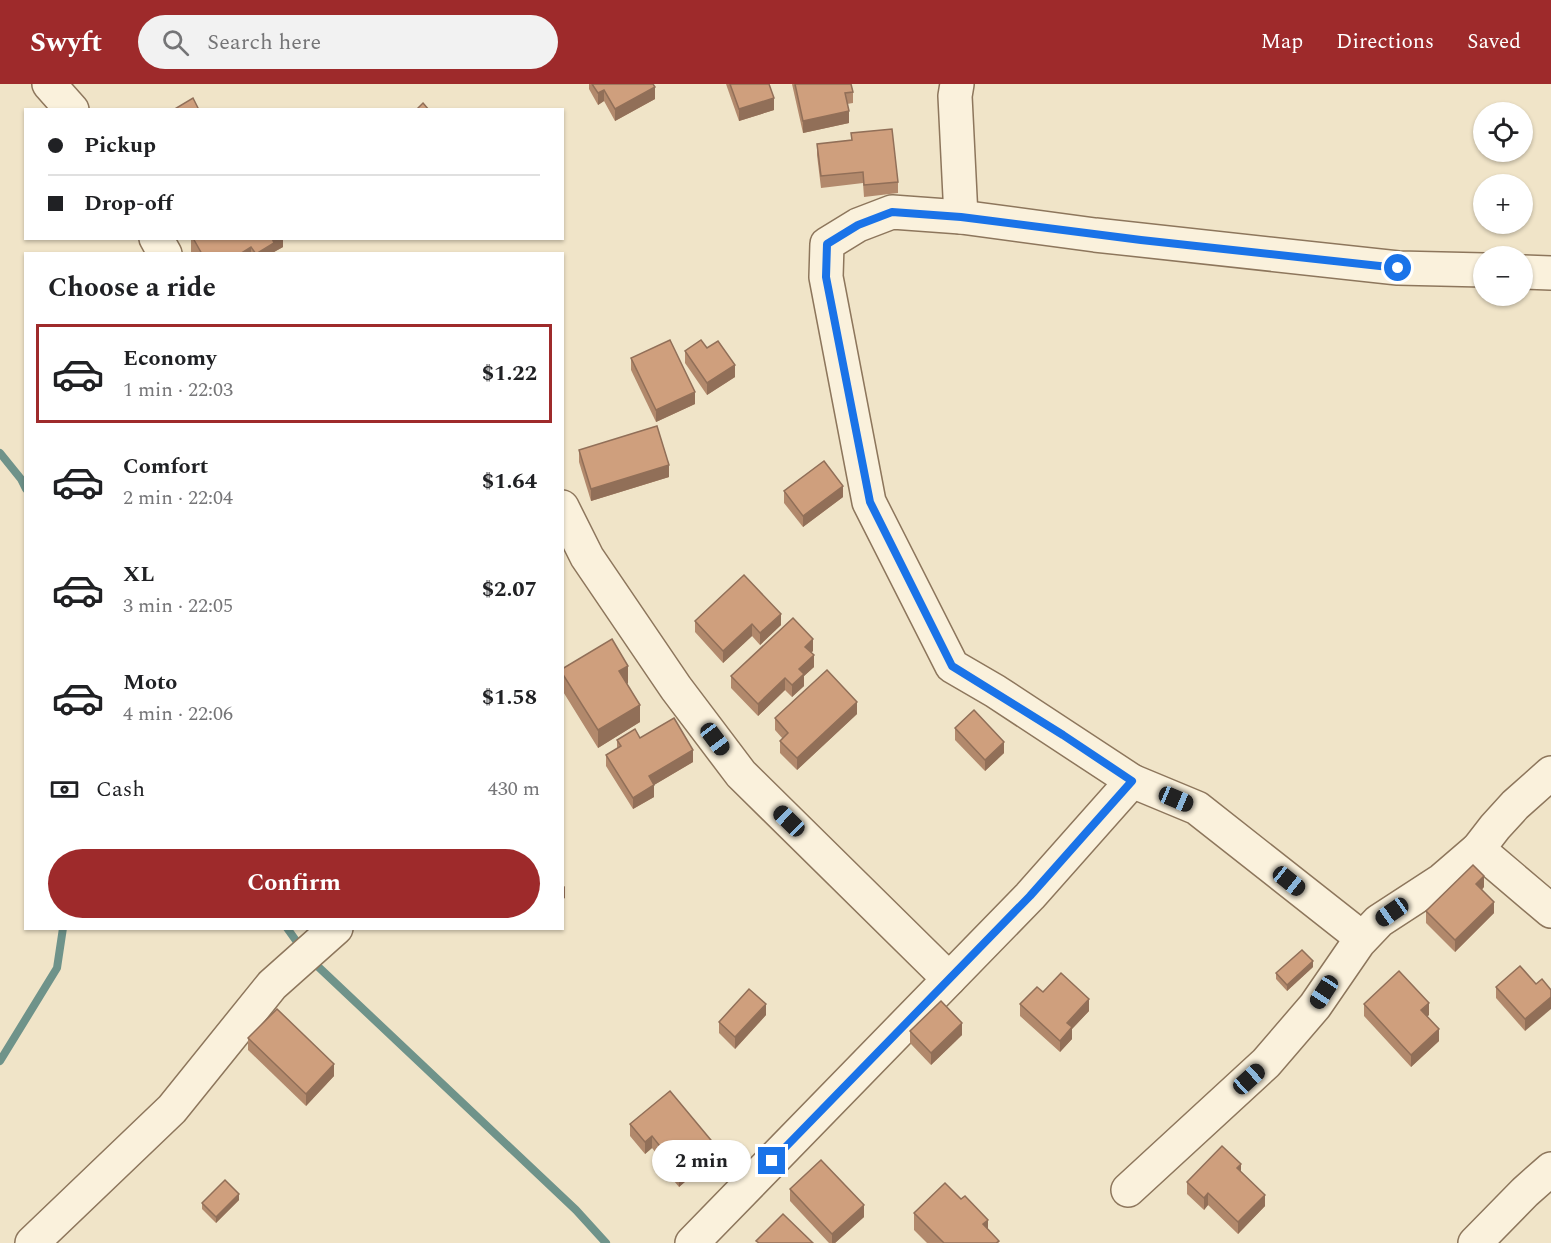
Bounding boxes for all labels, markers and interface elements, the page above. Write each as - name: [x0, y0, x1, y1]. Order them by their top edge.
- search box: [138, 15, 558, 69]
- text: Swyft: [30, 21, 102, 64]
- icon: search: [159, 26, 192, 59]
- text: Search here: [207, 26, 321, 59]
- text: Map: [1261, 26, 1303, 58]
- text: Directions: [1336, 26, 1434, 58]
- text: Saved: [1467, 26, 1521, 58]
- map controls: [1473, 102, 1533, 306]
- button: locate: [1473, 102, 1533, 162]
- text: Pickup: [84, 129, 156, 162]
- button: +: [1473, 174, 1533, 234]
- text: Drop-off: [84, 187, 173, 220]
- button: −: [1473, 246, 1533, 306]
- route start: [1384, 254, 1411, 281]
- text: Choose a ride: [48, 267, 216, 309]
- text: Economy: [123, 342, 216, 375]
- icon: car: [51, 347, 105, 401]
- text: $1.22: [482, 357, 537, 390]
- text: 1 min · 22:03: [123, 375, 233, 405]
- text: Comfort: [123, 450, 208, 483]
- icon: car: [51, 455, 105, 509]
- text: $1.64: [482, 465, 537, 498]
- text: 2 min · 22:04: [123, 483, 233, 513]
- text: XL: [123, 558, 154, 591]
- icon: car: [51, 563, 105, 617]
- text: $2.07: [482, 573, 537, 606]
- text: 3 min · 22:05: [123, 591, 233, 621]
- text: Moto: [123, 666, 177, 699]
- icon: car: [51, 671, 105, 725]
- text: $1.58: [482, 681, 537, 714]
- text: 4 min · 22:06: [123, 699, 233, 729]
- car: [697, 719, 733, 759]
- icon: cash: [48, 773, 81, 806]
- text: Cash: [96, 773, 145, 806]
- text: 430 m: [488, 774, 540, 804]
- car: [1156, 784, 1196, 814]
- car: [770, 802, 808, 840]
- button: Confirm: [48, 849, 540, 918]
- car: [1269, 863, 1309, 899]
- car: [1372, 894, 1412, 930]
- car: [1307, 972, 1341, 1012]
- car: [1230, 1060, 1268, 1098]
- callout: 2 min: [652, 1140, 751, 1182]
- text: 2 min: [675, 1146, 728, 1176]
- route end: [758, 1147, 785, 1174]

